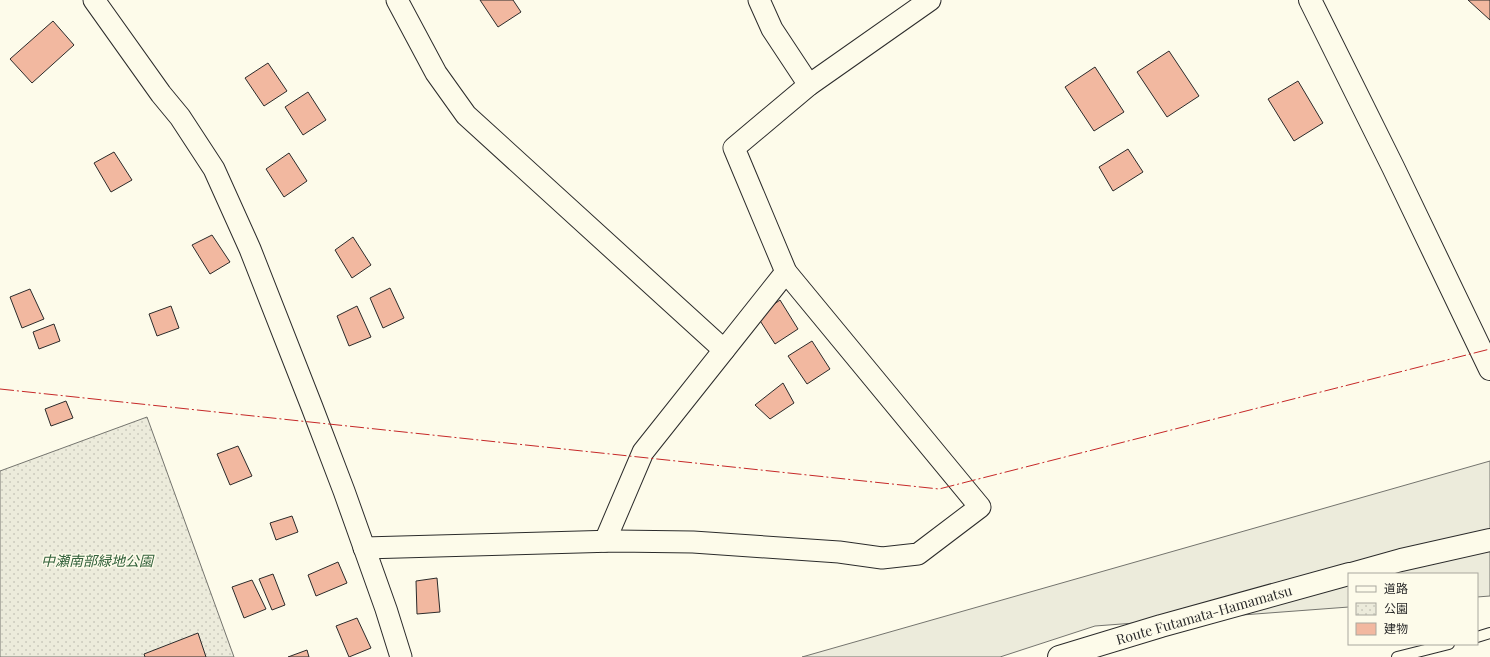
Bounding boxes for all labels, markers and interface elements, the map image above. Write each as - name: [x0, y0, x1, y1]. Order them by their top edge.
- park label: 中瀬南部緑地公園: [41, 551, 155, 570]
- legend: [1348, 573, 1478, 645]
- street label: Route Futamata-Hamamatsu: [1114, 580, 1294, 649]
- text: 道路: [1384, 580, 1408, 596]
- text: 公園: [1384, 600, 1408, 616]
- text: 建物: [1384, 620, 1408, 636]

